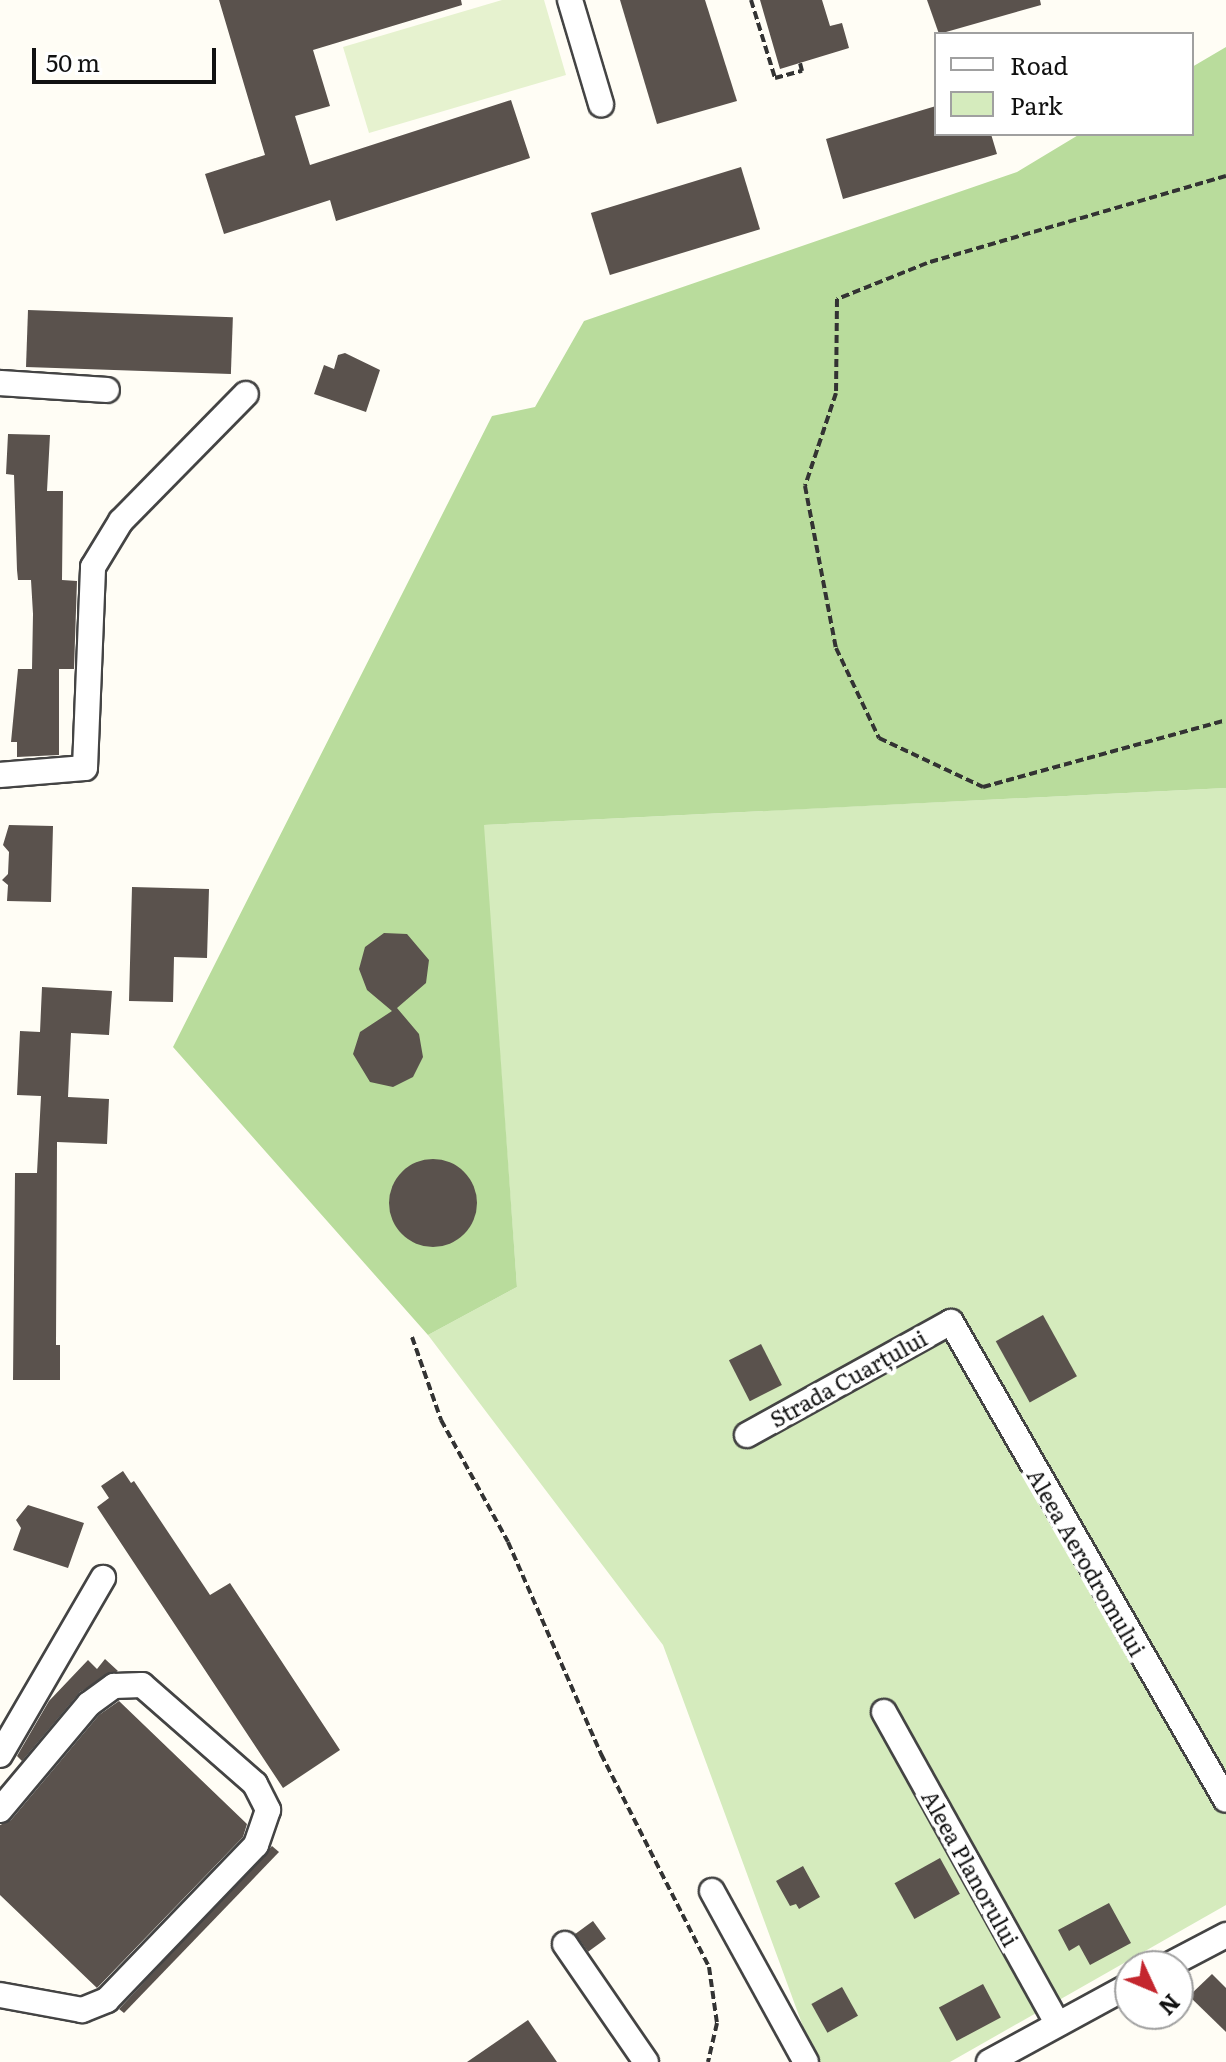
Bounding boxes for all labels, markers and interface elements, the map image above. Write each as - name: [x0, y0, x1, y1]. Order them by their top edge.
- scale bar: [36, 32, 220, 82]
- legend: [934, 32, 1194, 136]
- text: 50 m: [46, 44, 100, 79]
- text: Road: [1010, 47, 1068, 82]
- text: Park: [1010, 87, 1063, 122]
- street label: Strada Cuarțului: [765, 1324, 931, 1432]
- street label: Aleea Aerodromului: [1023, 1464, 1151, 1660]
- street label: Aleea Planorului: [917, 1785, 1025, 1951]
- north arrow: [1114, 1950, 1194, 2030]
- text: N: [1152, 1988, 1188, 2024]

